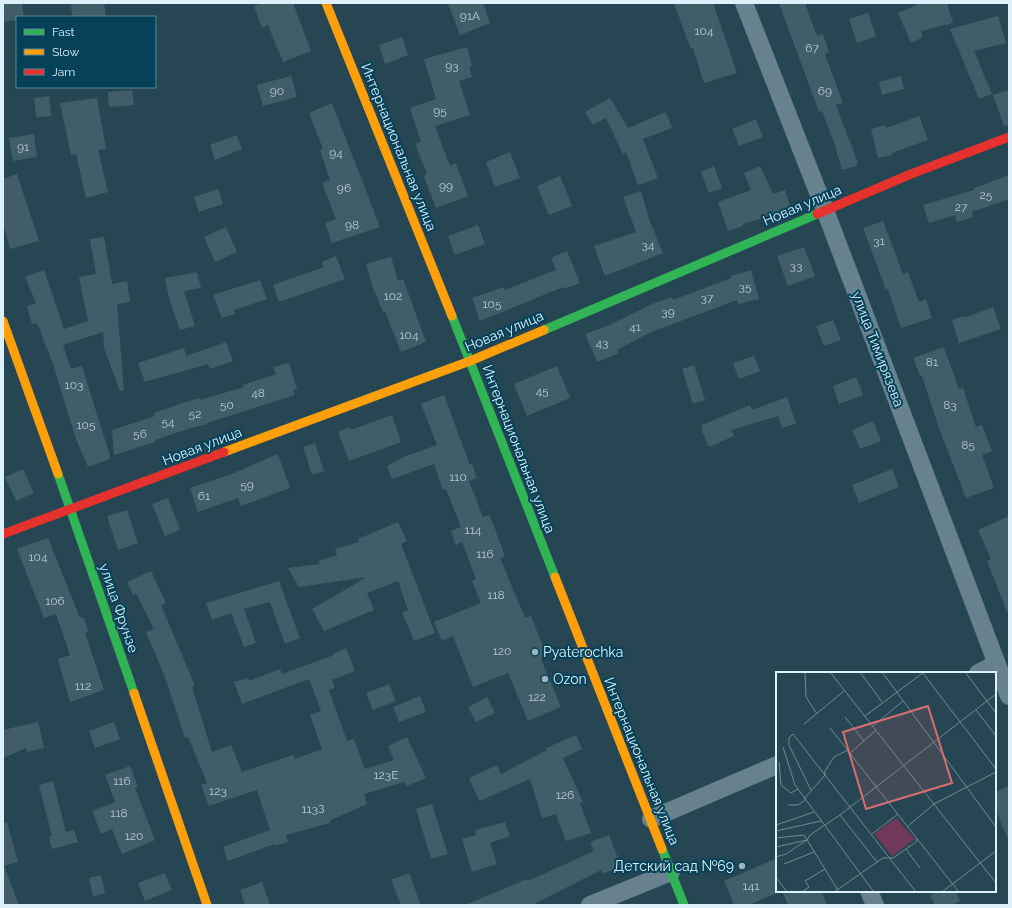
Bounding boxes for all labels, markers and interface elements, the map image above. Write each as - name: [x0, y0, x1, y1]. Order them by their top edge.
- house number: 91А: [460, 9, 480, 23]
- legend: [16, 16, 156, 88]
- house number: 104: [694, 24, 714, 38]
- text: Fast: [52, 25, 75, 39]
- house number: 67: [805, 41, 819, 55]
- text: Slow: [52, 45, 79, 59]
- house number: 93: [445, 59, 459, 73]
- street label: Интернациональная улица: [358, 61, 440, 233]
- text: Jam: [52, 65, 75, 79]
- house number: 90: [270, 84, 284, 98]
- house number: 69: [818, 84, 832, 98]
- house number: 95: [433, 104, 447, 118]
- house number: 91: [17, 140, 29, 154]
- house number: 94: [329, 146, 343, 160]
- house number: 99: [439, 179, 453, 193]
- house number: 96: [337, 181, 351, 195]
- street label: Новая улица: [760, 181, 844, 229]
- house number: 25: [980, 188, 993, 202]
- house number: 27: [955, 200, 968, 214]
- house number: 98: [345, 218, 359, 232]
- house number: 31: [873, 234, 885, 248]
- house number: 34: [642, 238, 655, 252]
- house number: 33: [790, 259, 802, 273]
- house number: 35: [739, 280, 752, 294]
- house number: 102: [384, 289, 402, 303]
- street label: улица Тимирязева: [849, 289, 907, 409]
- house number: 37: [701, 291, 714, 305]
- house number: 105: [482, 297, 502, 311]
- house number: 39: [661, 305, 675, 319]
- street label: Новая улица: [462, 307, 546, 355]
- house number: 41: [629, 320, 641, 334]
- house number: 104: [399, 328, 419, 342]
- house number: 43: [596, 336, 608, 350]
- house number: 81: [926, 355, 938, 369]
- street label: Интернациональная улица: [479, 362, 559, 536]
- house number: 103: [65, 378, 83, 392]
- house number: 45: [535, 384, 549, 398]
- house number: 48: [251, 386, 265, 400]
- house number: 50: [220, 398, 234, 412]
- house number: 83: [943, 398, 957, 412]
- house number: 52: [189, 407, 201, 421]
- house number: 54: [161, 415, 175, 429]
- house number: 105: [76, 418, 96, 432]
- street label: Новая улица: [160, 424, 244, 468]
- house number: 56: [133, 427, 147, 441]
- house number: 85: [961, 438, 975, 452]
- house number: 110: [449, 470, 467, 484]
- house number: 59: [240, 478, 254, 492]
- house number: 61: [198, 489, 210, 503]
- house number: 114: [465, 523, 482, 537]
- house number: 116: [476, 547, 494, 561]
- house number: 104: [28, 550, 48, 564]
- street label: улица Фрунзе: [96, 561, 142, 655]
- house number: 118: [487, 588, 505, 602]
- house number: 106: [45, 594, 65, 608]
- house number: 120: [493, 644, 511, 658]
- place label: Pyaterochka: [543, 644, 623, 660]
- marker: Pyaterochka: [530, 647, 540, 657]
- place label: Ozon: [553, 671, 587, 687]
- inset map: [776, 672, 996, 892]
- marker: Ozon: [540, 674, 550, 684]
- street label: Интернациональная улица: [601, 675, 683, 847]
- house number: 112: [75, 679, 91, 693]
- house number: 122: [528, 690, 546, 704]
- house number: 123Е: [373, 768, 399, 782]
- house number: 116: [113, 774, 131, 788]
- house number: 123: [209, 784, 227, 798]
- house number: 126: [556, 788, 574, 802]
- house number: 113З: [301, 802, 325, 816]
- house number: 118: [110, 806, 128, 820]
- house number: 120: [125, 829, 143, 843]
- place label: Детский сад №69: [614, 858, 734, 874]
- marker: Детский сад №69: [737, 861, 747, 871]
- house number: 141: [743, 879, 759, 893]

